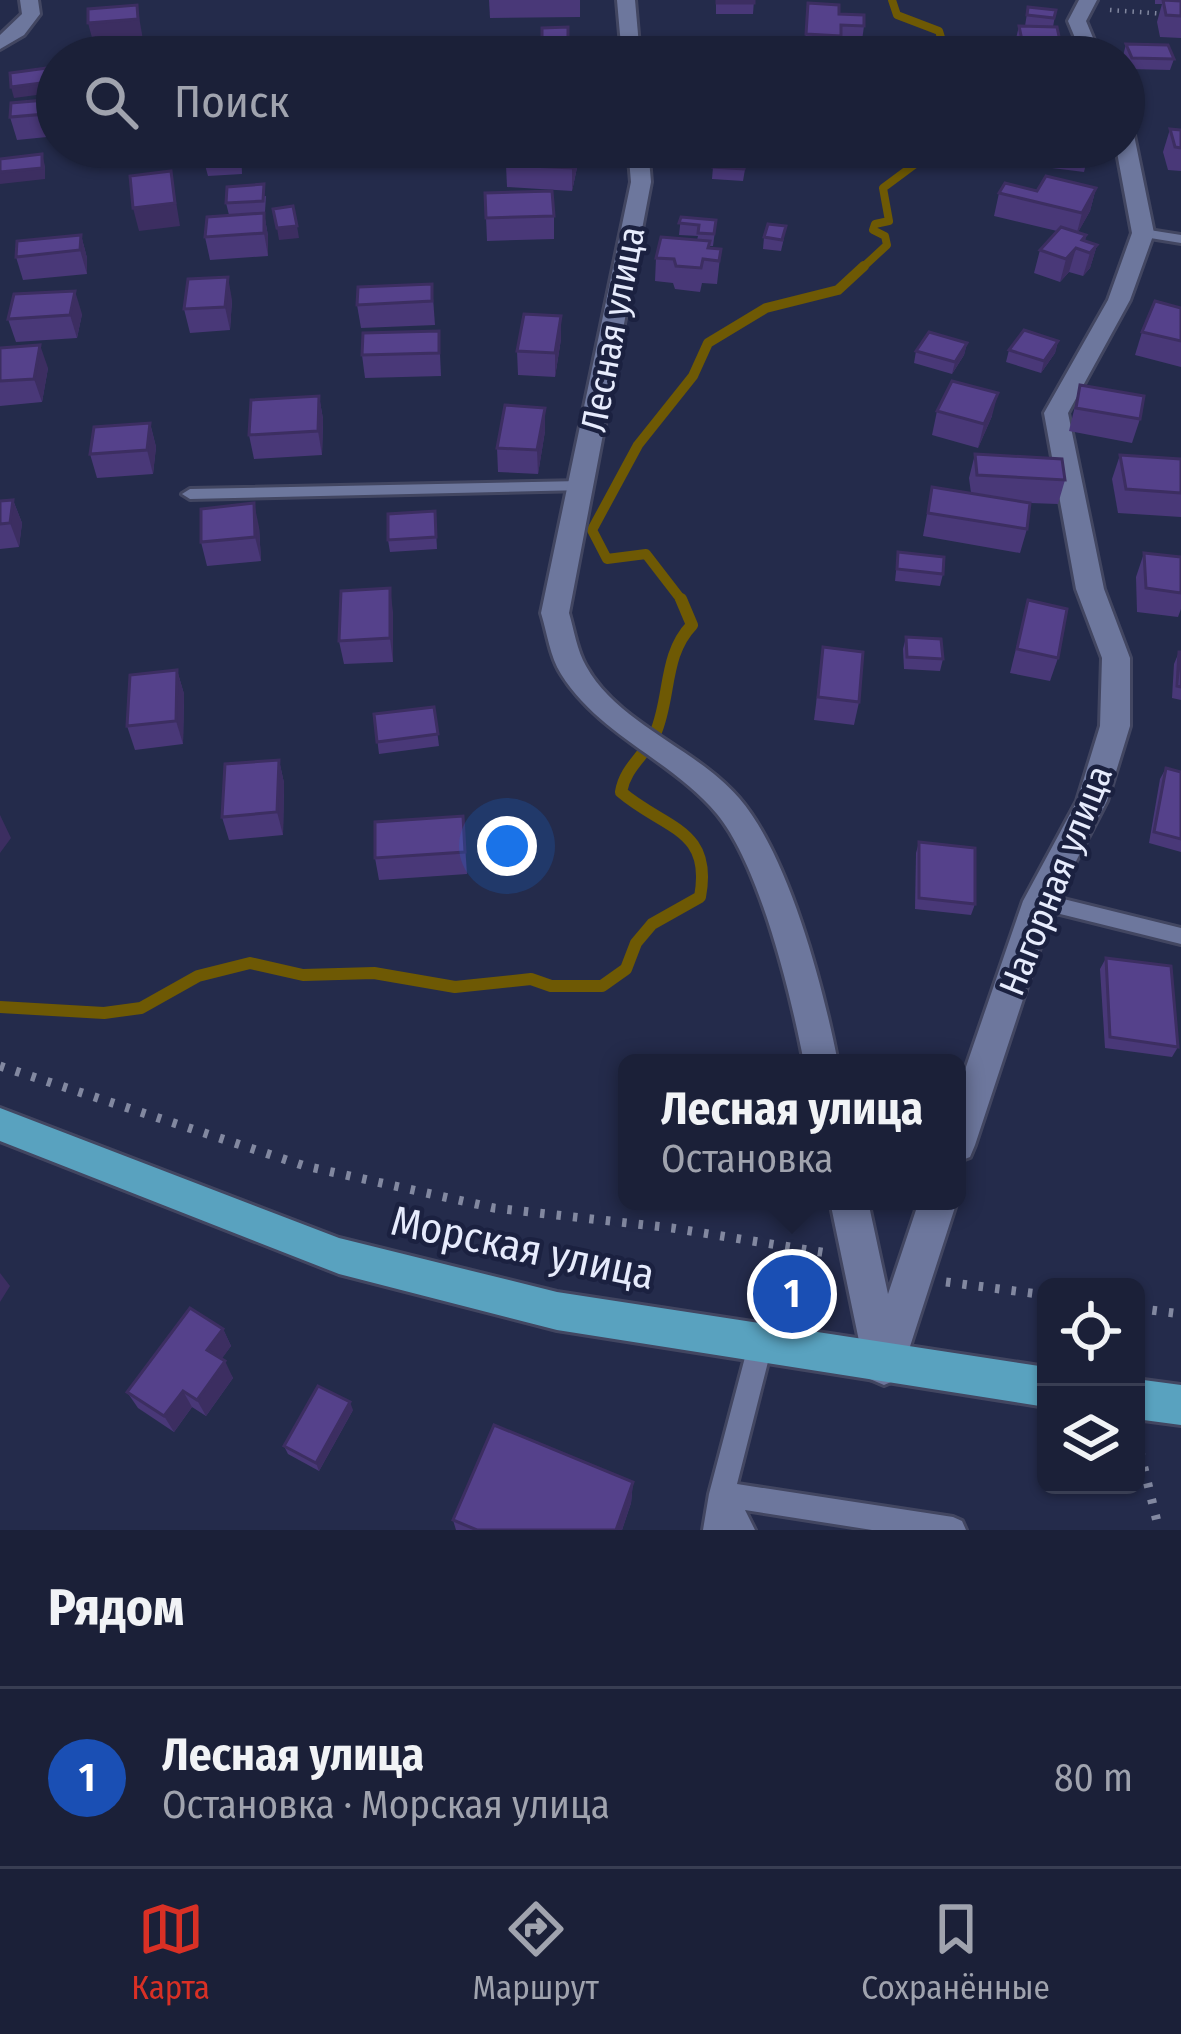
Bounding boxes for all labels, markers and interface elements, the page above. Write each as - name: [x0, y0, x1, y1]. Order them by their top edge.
- search box: [36, 36, 1145, 168]
- icon: search: [78, 69, 144, 135]
- text: Поиск: [174, 75, 289, 129]
- street label: Лесная улица: [572, 223, 654, 435]
- street label: Нагорная улица: [990, 759, 1122, 1002]
- your location: [477, 816, 537, 876]
- popup: [618, 1054, 966, 1210]
- text: Лесная улица: [661, 1082, 923, 1136]
- text: Остановка: [661, 1136, 833, 1182]
- street label: Морская улица: [387, 1196, 659, 1300]
- pin: 1: [753, 1249, 831, 1339]
- map controls: [1037, 1278, 1145, 1494]
- button: locate: [1037, 1278, 1145, 1386]
- button: layers: [1037, 1386, 1145, 1494]
- text: Рядом: [48, 1577, 184, 1639]
- text: Лесная улица: [162, 1728, 424, 1782]
- text: 1: [79, 1755, 95, 1801]
- text: 80 m: [1054, 1755, 1133, 1801]
- text: Остановка · Морская улица: [162, 1782, 610, 1828]
- tab: Карта: [131, 1896, 210, 2008]
- tab: Маршрут: [473, 1896, 599, 2008]
- tab: Сохранённые: [861, 1896, 1050, 2008]

